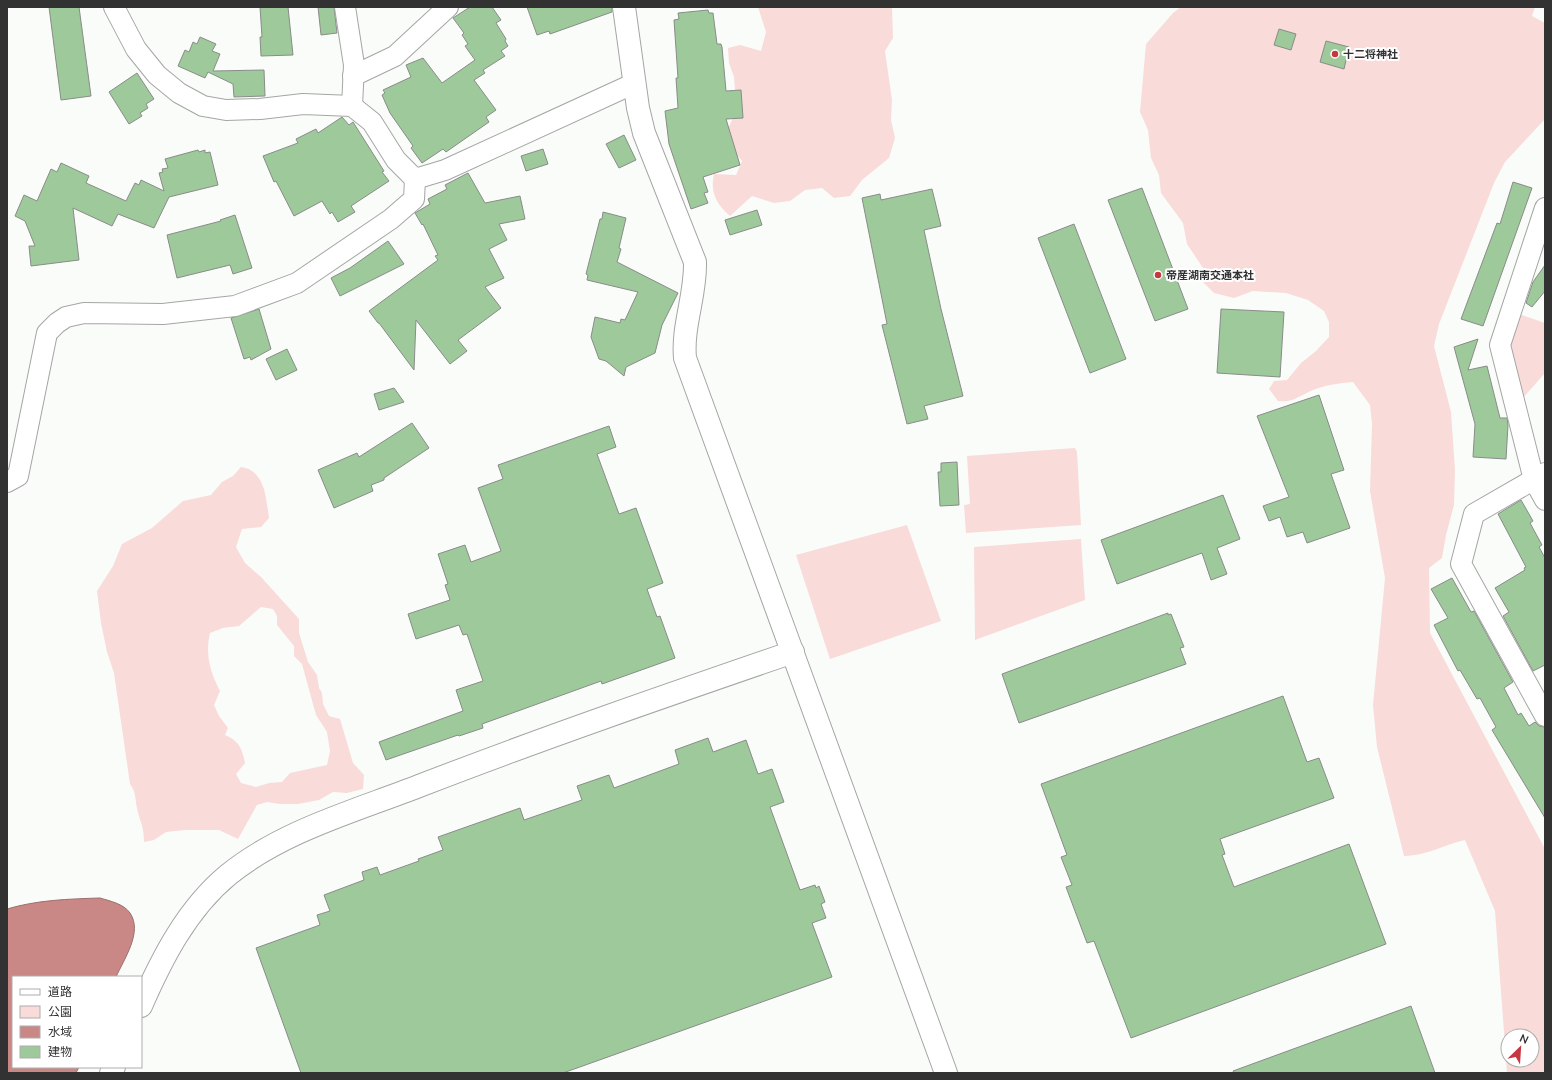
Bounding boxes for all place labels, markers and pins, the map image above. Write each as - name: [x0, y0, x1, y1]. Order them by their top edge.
- place label: 十二将神社: [1343, 47, 1398, 62]
- marker: 十二将神社: [1330, 49, 1340, 59]
- place label: 帝産湖南交通本社: [1166, 268, 1254, 283]
- marker: 帝産湖南交通本社: [1153, 270, 1163, 280]

